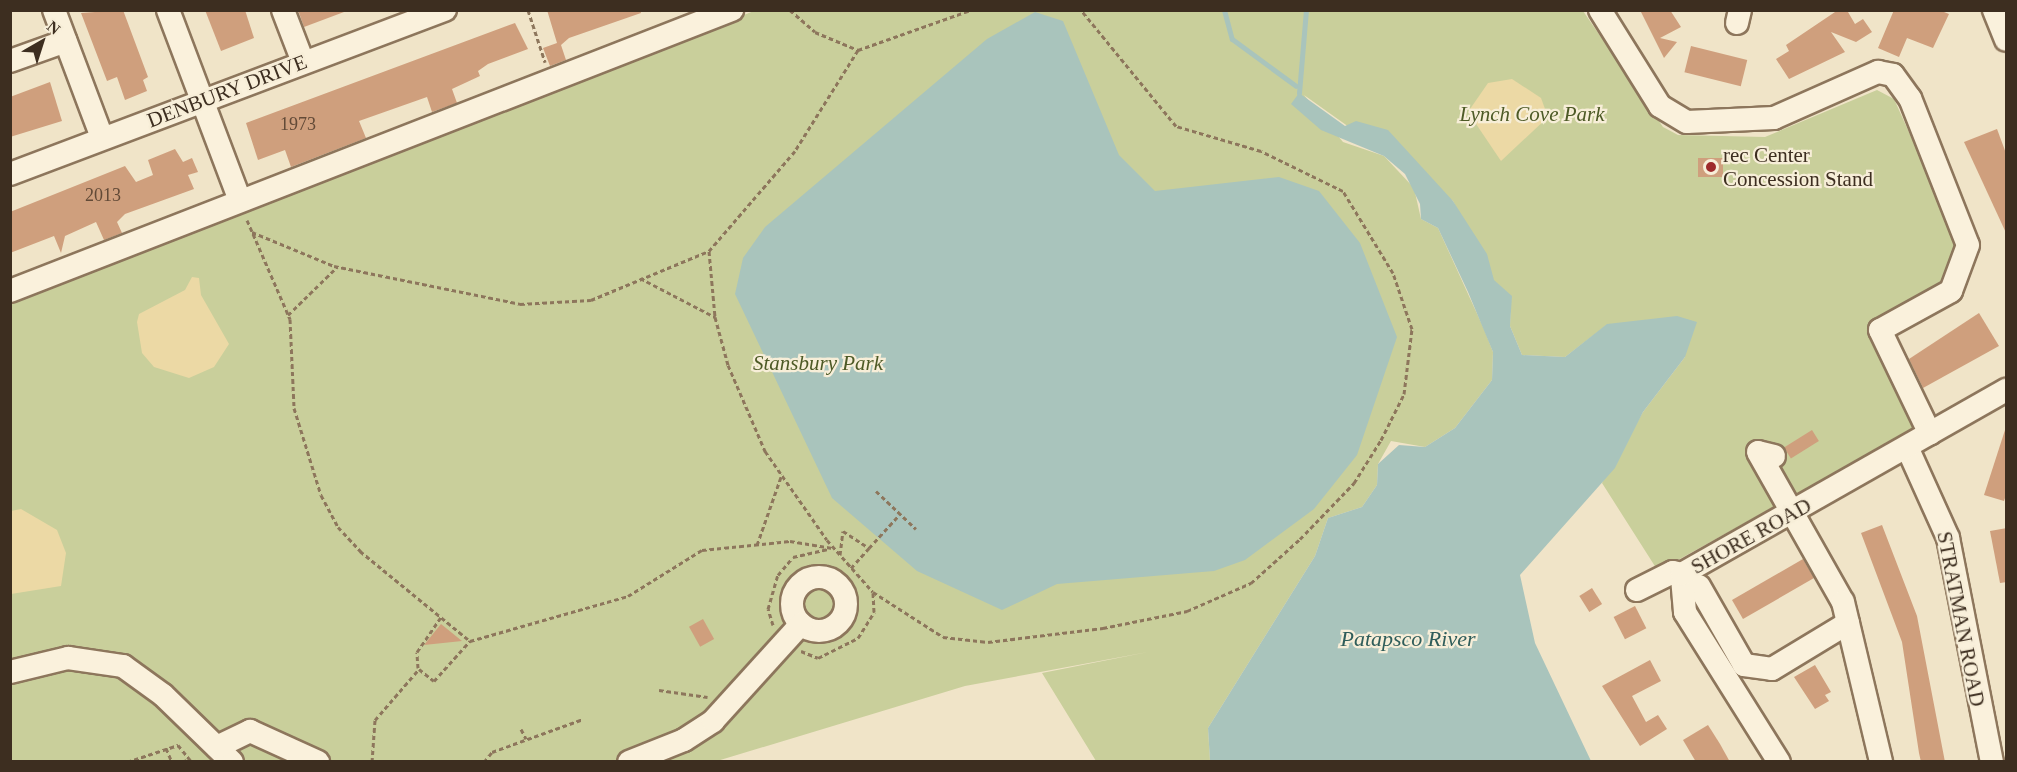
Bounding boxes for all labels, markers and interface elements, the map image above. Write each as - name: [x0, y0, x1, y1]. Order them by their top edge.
- north arrow: [12, 12, 72, 72]
- text: N: [44, 17, 63, 38]
- street label: DENBURY DRIVE: [143, 49, 311, 133]
- park label: Lynch Cove Park: [1459, 101, 1605, 127]
- house number: 1973: [280, 113, 316, 135]
- place label: rec Center Concession Stand: [1723, 142, 1873, 192]
- marker: rec Center Concession Stand: [1704, 160, 1718, 174]
- house number: 2013: [85, 184, 121, 206]
- park label: Stansbury Park: [753, 350, 883, 376]
- street label: SHORE ROAD: [1686, 493, 1816, 579]
- street label: STRATMAN ROAD: [1932, 529, 1990, 709]
- water label: Patapsco River: [1340, 626, 1476, 652]

